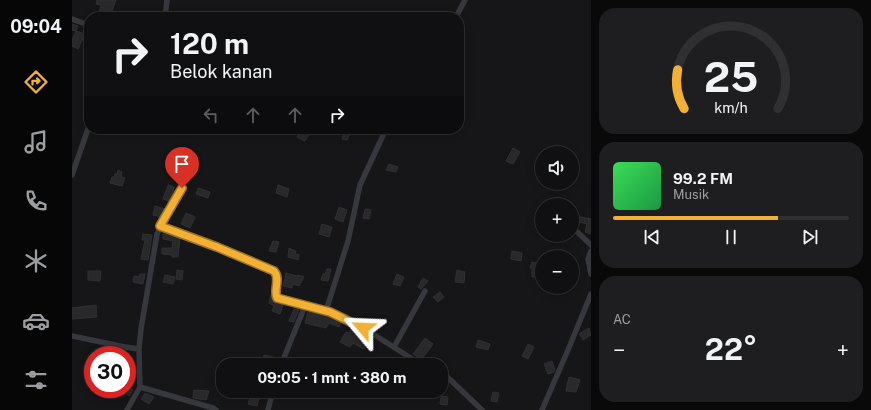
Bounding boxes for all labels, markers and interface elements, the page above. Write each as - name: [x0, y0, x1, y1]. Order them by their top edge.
- text: 09:04: [10, 16, 62, 37]
- text: 120 m: [170, 27, 249, 60]
- icon: right: [104, 28, 156, 80]
- text: 25: [704, 52, 758, 101]
- text: Belok kanan: [170, 61, 273, 82]
- icon: directions: [22, 68, 50, 96]
- text: km/h: [714, 99, 748, 116]
- icon: left: [200, 104, 222, 126]
- icon: ahead: [242, 104, 264, 126]
- icon: ahead: [284, 104, 306, 126]
- icon: right: [326, 104, 348, 126]
- icon: music: [22, 128, 50, 156]
- map controls: [535, 146, 579, 294]
- button: sound: [535, 146, 579, 190]
- pin: [165, 147, 199, 188]
- icon: arrive: [171, 153, 193, 175]
- text: 99.2 FM: [673, 170, 733, 187]
- icon: phone: [22, 187, 50, 215]
- text: Musik: [673, 187, 709, 202]
- button: +: [535, 198, 579, 242]
- icon: previous: [641, 226, 663, 248]
- icon: pause: [720, 226, 742, 248]
- icon: next: [799, 226, 821, 248]
- icon: climate: [22, 247, 50, 275]
- button: −: [535, 250, 579, 294]
- icon: car: [22, 307, 50, 335]
- position arrow: [342, 307, 384, 349]
- text: AC: [613, 312, 631, 327]
- text: 22°: [705, 331, 757, 367]
- text: −: [613, 337, 625, 363]
- text: +: [837, 337, 849, 363]
- speed limit sign: 30: [84, 346, 136, 398]
- icon: filters: [22, 366, 50, 394]
- text: 09:05 · 1 mnt · 380 m: [257, 369, 407, 386]

